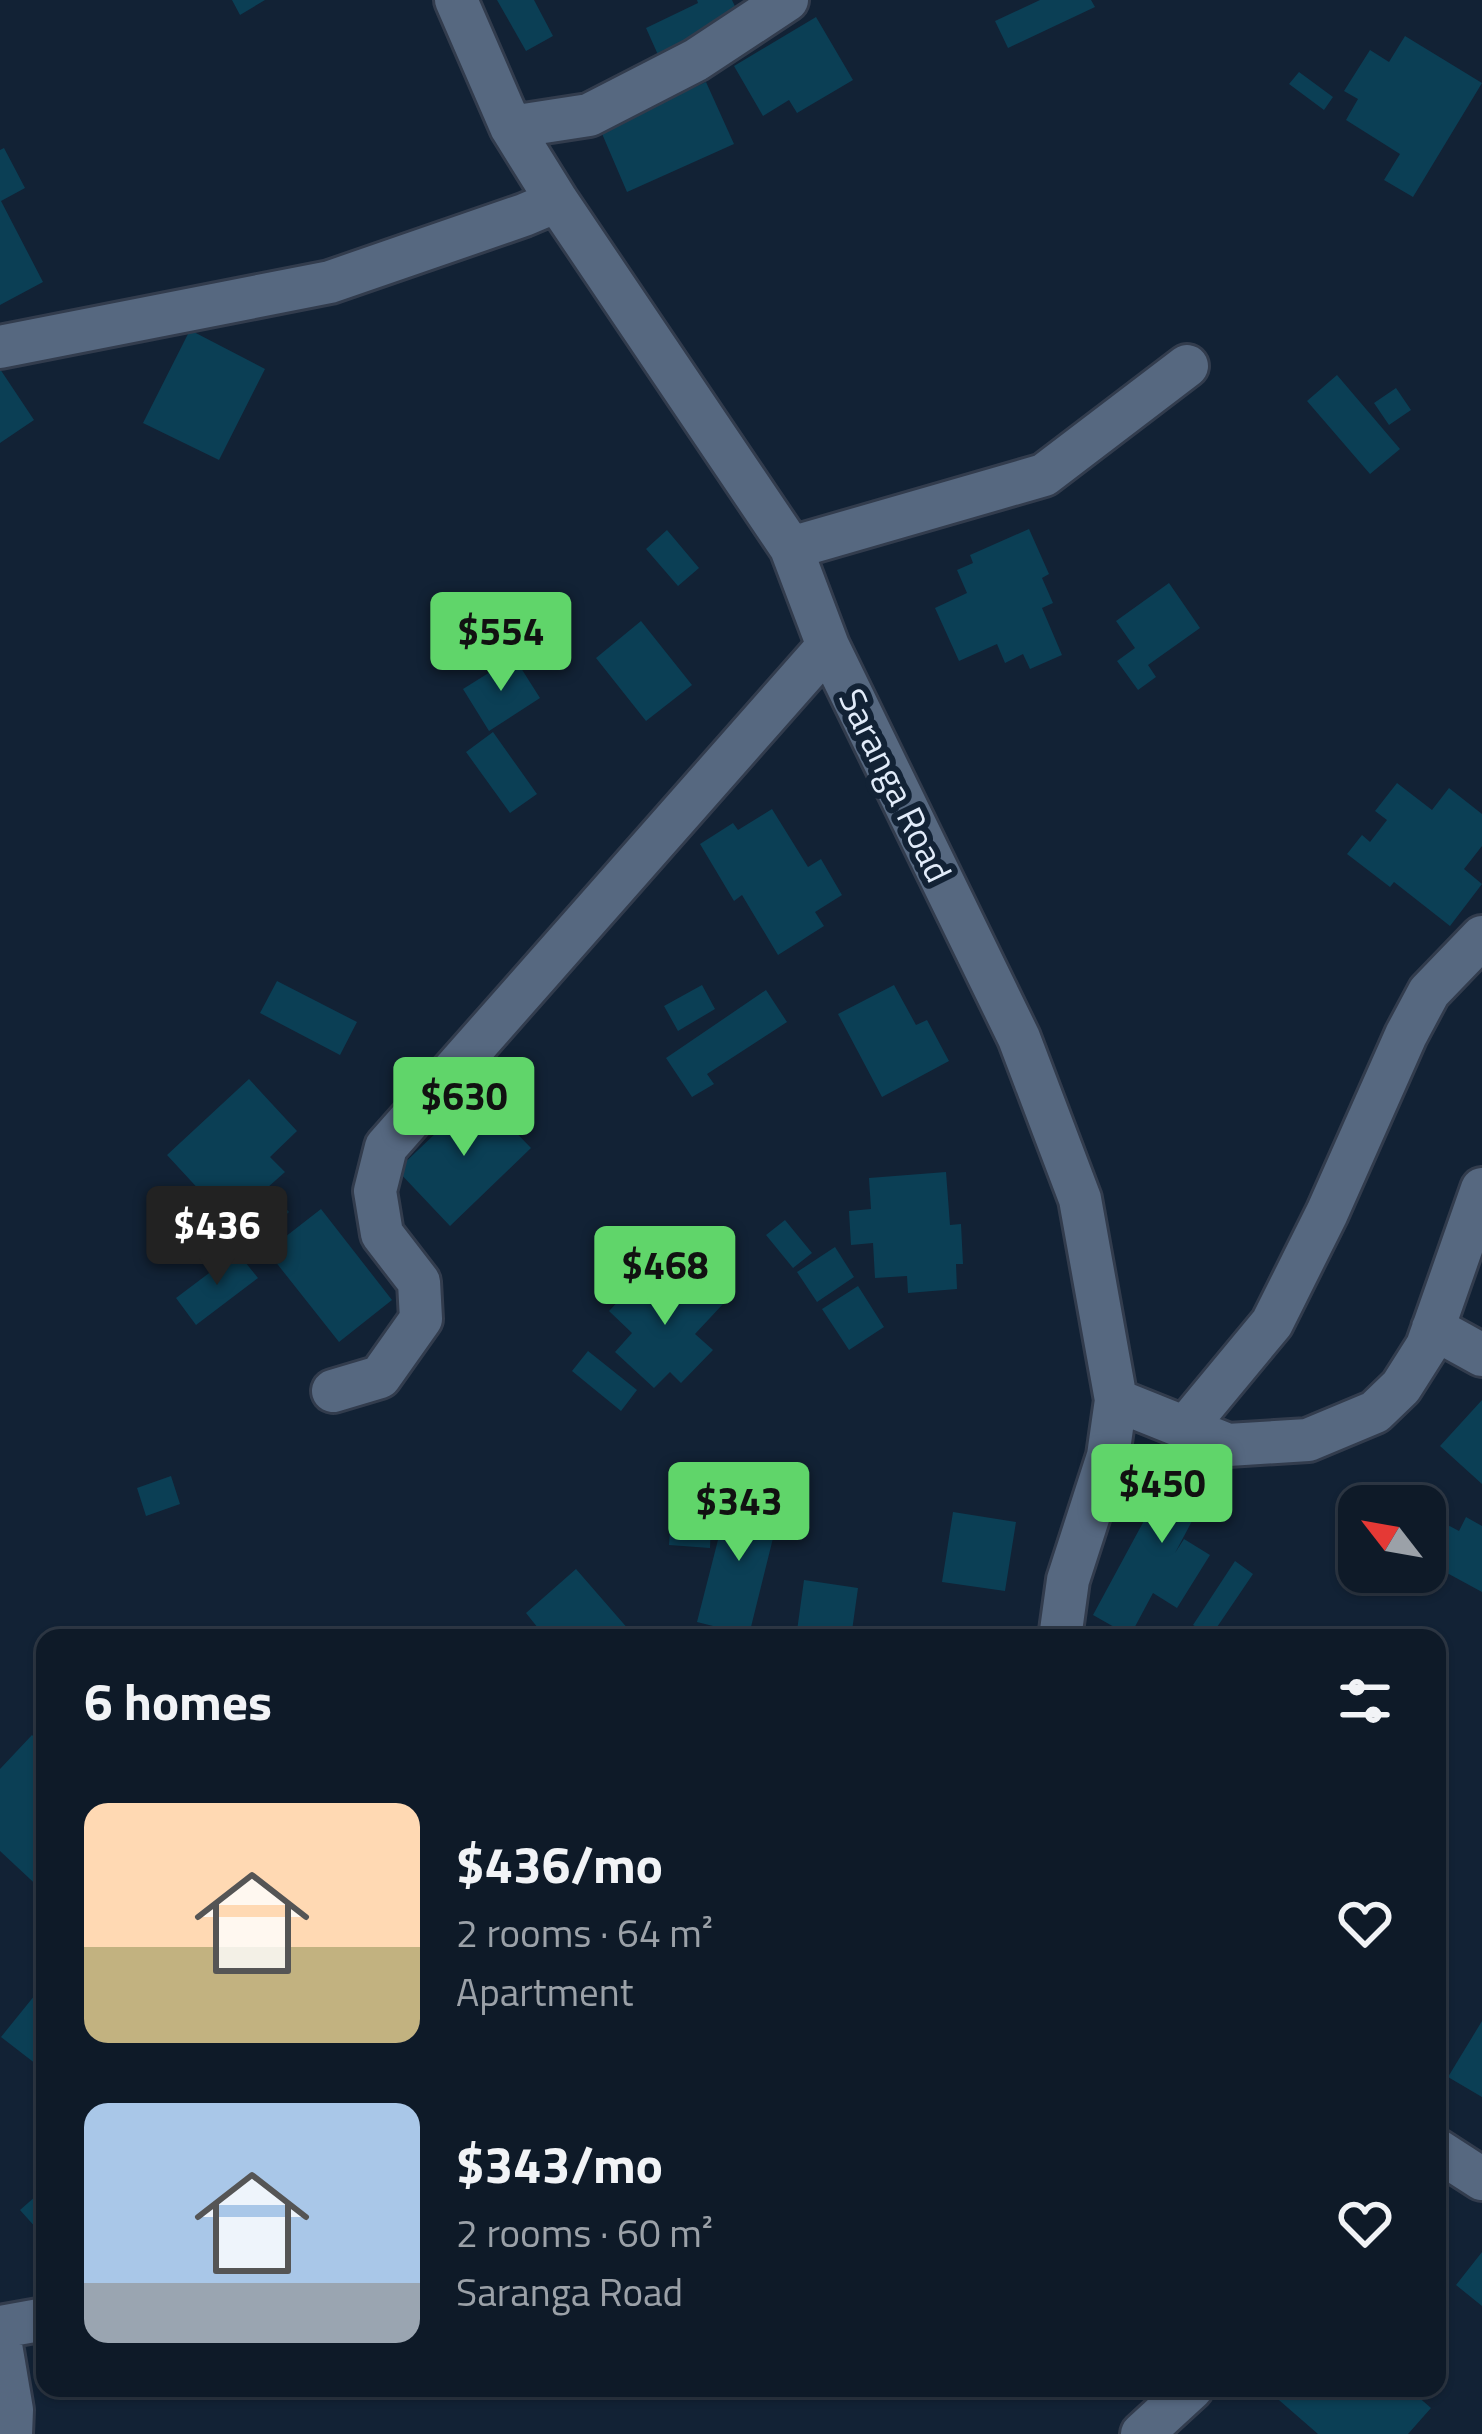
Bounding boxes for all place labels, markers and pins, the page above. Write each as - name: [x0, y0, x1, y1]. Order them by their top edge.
- pin: $554: [430, 592, 572, 694]
- pin: $630: [393, 1057, 535, 1159]
- pin: $436: [146, 1186, 288, 1288]
- pin: $468: [594, 1226, 736, 1328]
- pin: $450: [1091, 1444, 1233, 1546]
- pin: $343: [668, 1462, 810, 1564]

